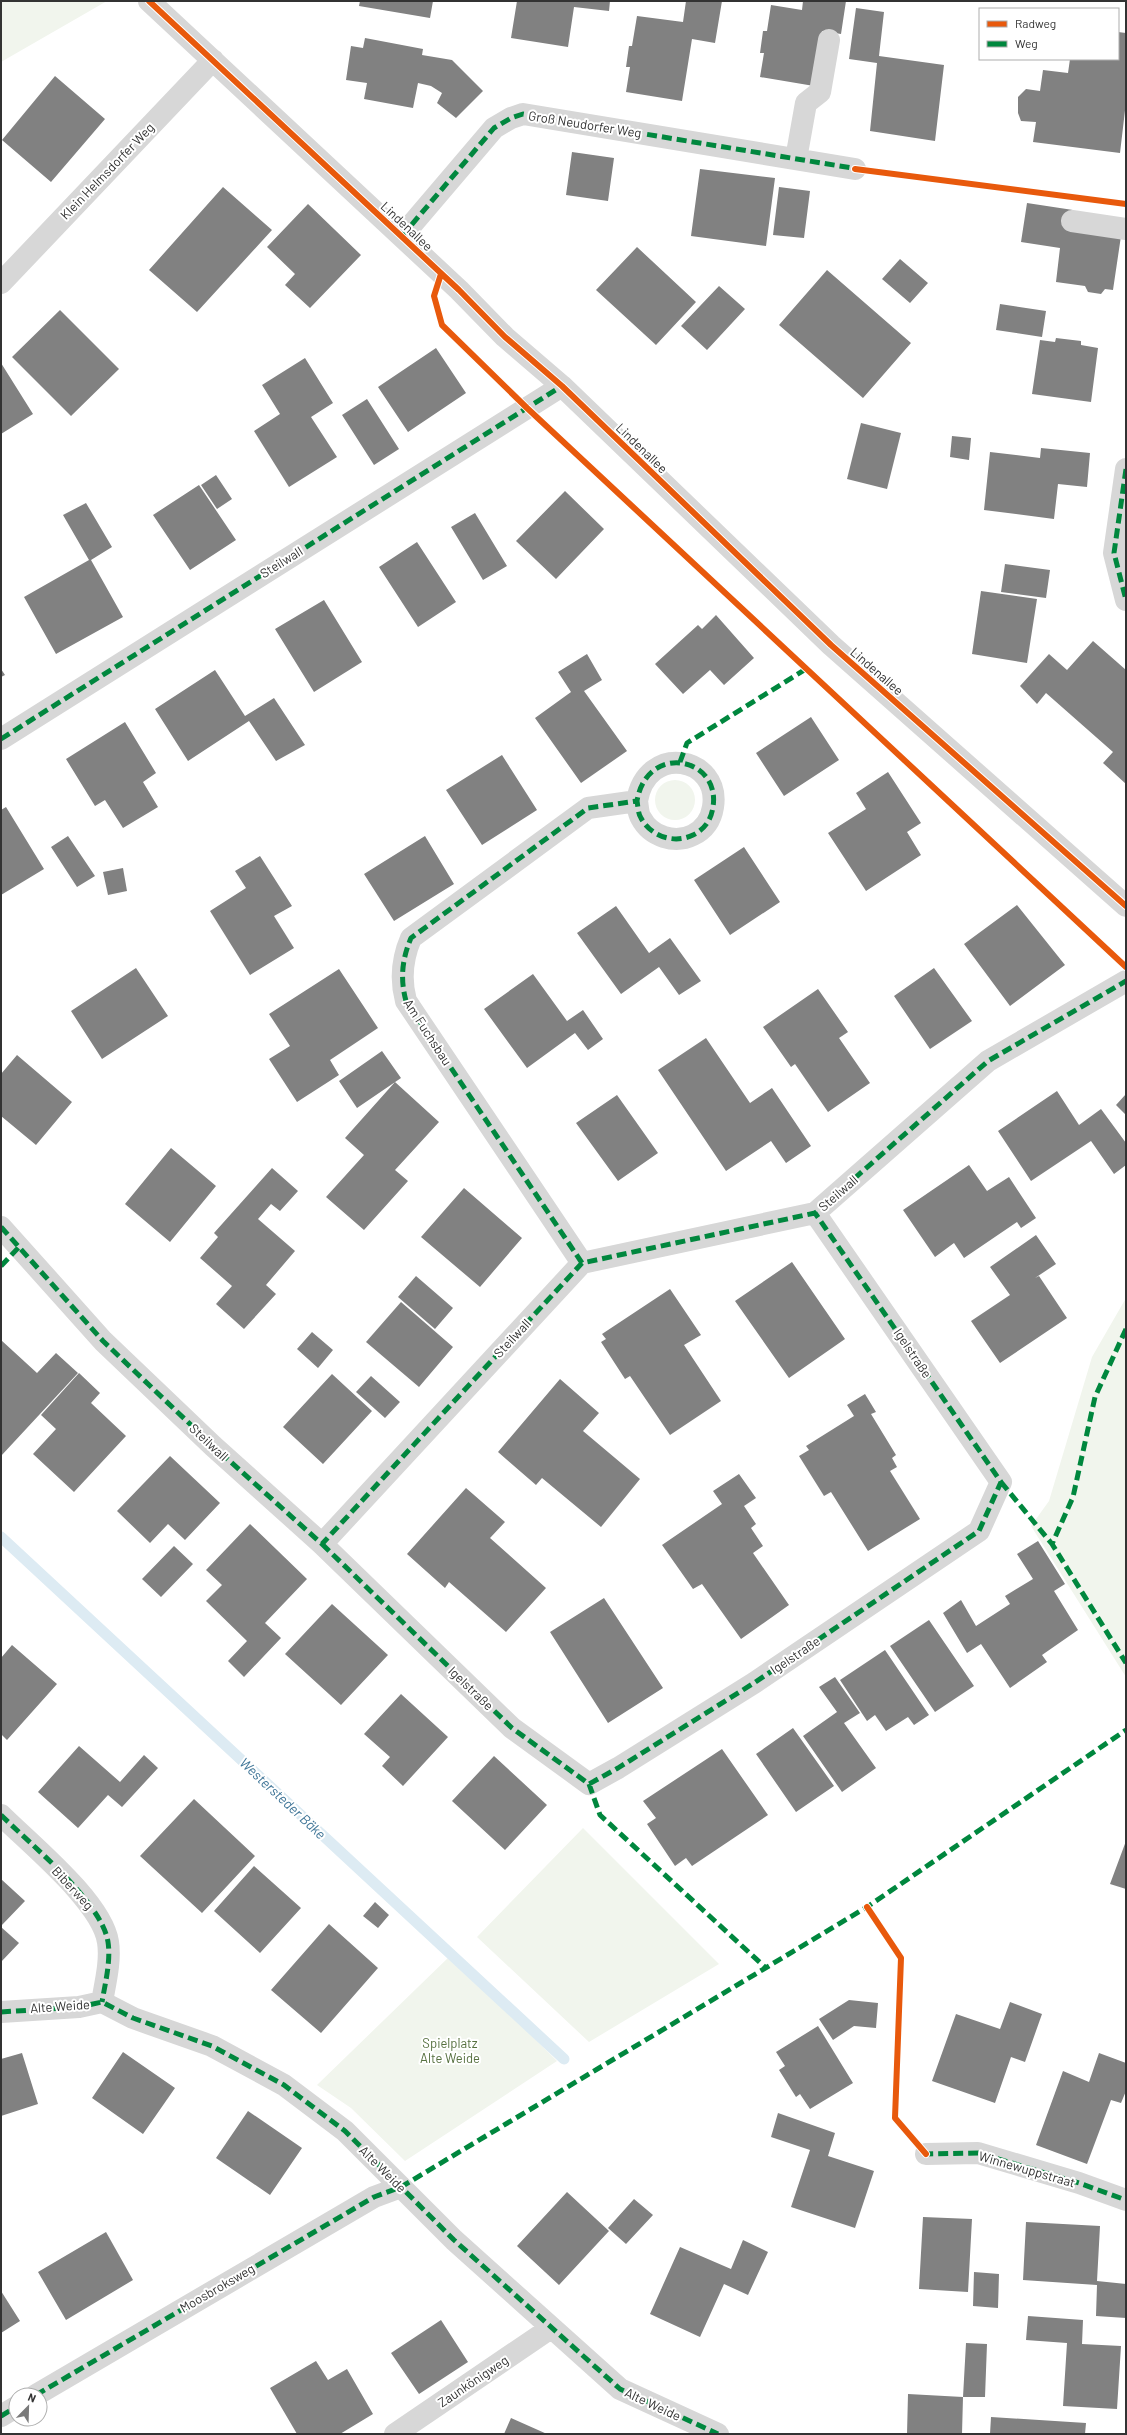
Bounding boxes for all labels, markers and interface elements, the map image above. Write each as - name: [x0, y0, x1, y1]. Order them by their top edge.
- legend: [979, 8, 1119, 60]
- text: Radweg: [1015, 16, 1056, 30]
- text: Weg: [1015, 36, 1038, 50]
- street label: Groß Neudorfer Weg: [527, 107, 643, 141]
- street label: Klein Helmsdorfer Weg: [57, 119, 157, 223]
- street label: Lindenallee: [378, 198, 436, 254]
- street label: Lindenallee: [613, 420, 671, 476]
- street label: Steilwall: [257, 543, 305, 581]
- street label: Lindenallee: [847, 644, 907, 698]
- street label: Am Fuchsbau: [401, 996, 455, 1068]
- street label: Steilwall: [815, 1171, 861, 1215]
- street label: Steilwall: [490, 1315, 534, 1361]
- street label: Igelstraße: [891, 1325, 936, 1381]
- street label: Steilwall: [186, 1420, 232, 1464]
- street label: Igelstraße: [767, 1632, 823, 1677]
- street label: Igelstraße: [445, 1663, 497, 1714]
- water label: Westersteder Bäke: [236, 1754, 330, 1842]
- street label: Biberweg: [49, 1863, 97, 1913]
- street label: Alte Weide: [30, 1996, 91, 2016]
- park label: Spielplatz Alte Weide: [420, 2035, 480, 2066]
- street label: Alte Weide: [356, 2142, 410, 2196]
- street label: Winnewuppstraat: [977, 2148, 1077, 2190]
- street label: Moosbroksweg: [177, 2260, 257, 2316]
- street label: Zaunkönigweg: [435, 2352, 511, 2410]
- street label: Alte Weide: [622, 2384, 684, 2424]
- north arrow: [8, 2387, 48, 2427]
- text: N: [26, 2390, 38, 2405]

